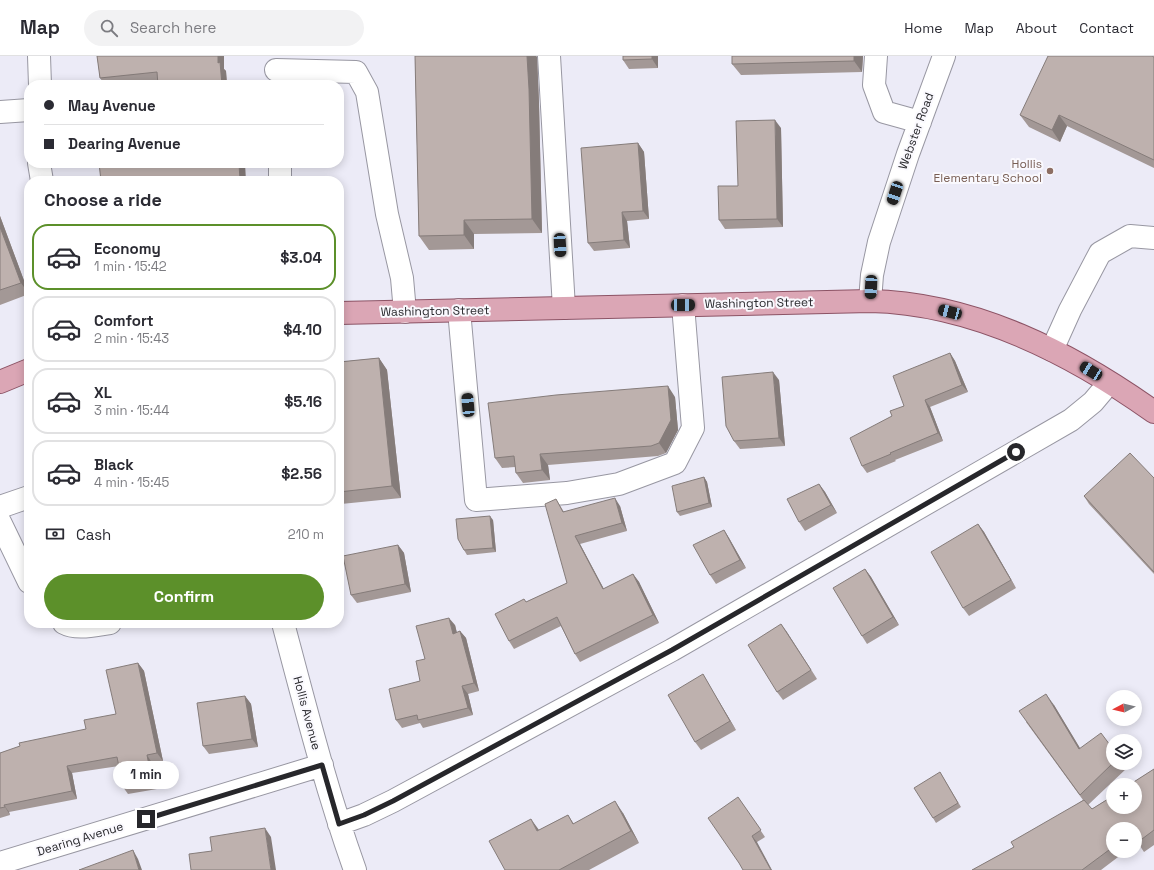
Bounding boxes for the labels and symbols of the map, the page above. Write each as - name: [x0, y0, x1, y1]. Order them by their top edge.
- street label: Webster Road: [895, 90, 937, 172]
- place label: Hollis Elementary School: [934, 156, 1042, 186]
- marker: Hollis Elementary School: [1045, 166, 1055, 176]
- car: [886, 180, 904, 206]
- car: [553, 233, 567, 257]
- car: [864, 275, 878, 299]
- street label: Washington Street: [704, 294, 814, 312]
- car: [671, 299, 695, 311]
- street label: Washington Street: [380, 302, 490, 320]
- car: [937, 303, 963, 321]
- car: [1078, 360, 1104, 382]
- car: [461, 393, 475, 417]
- route start: [1007, 443, 1025, 461]
- street label: Hollis Avenue: [289, 674, 325, 752]
- north arrow: [1106, 690, 1142, 726]
- callout: 1 min: [113, 761, 179, 789]
- route end: [137, 810, 155, 828]
- street label: Dearing Avenue: [35, 818, 125, 860]

